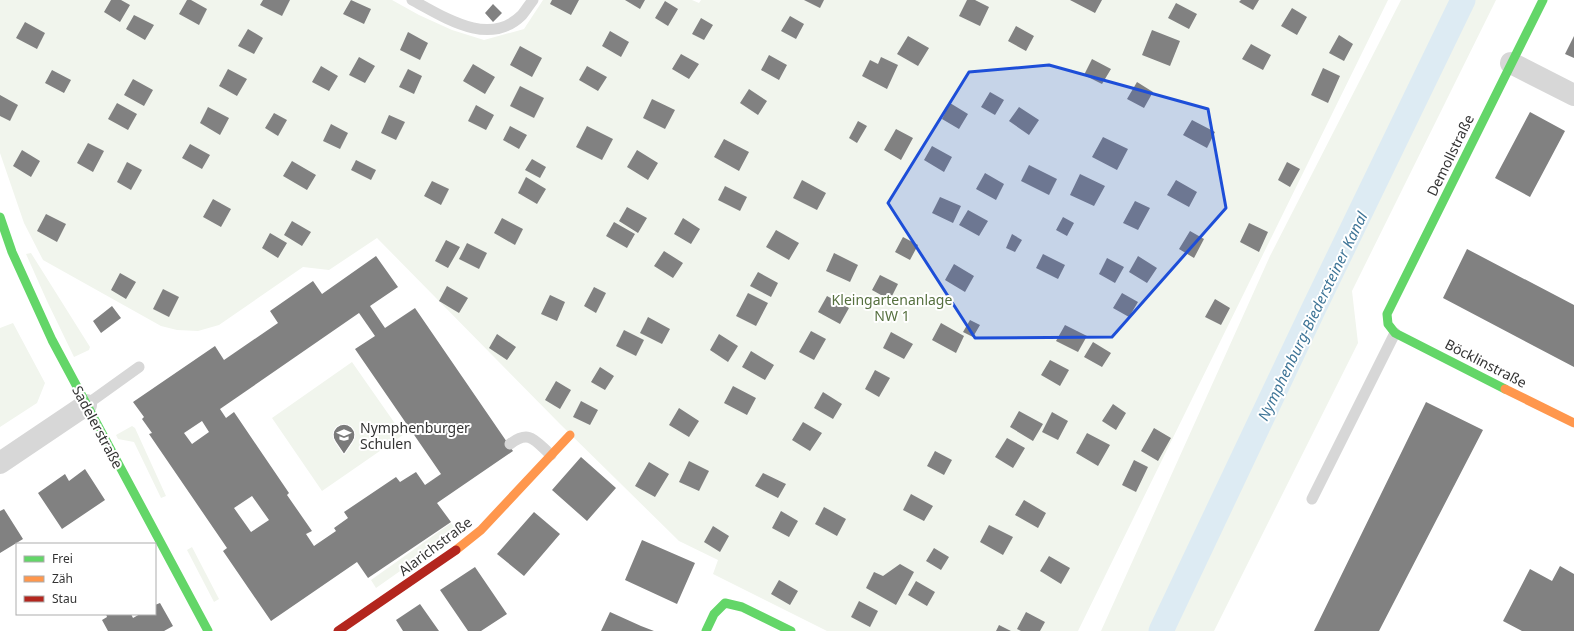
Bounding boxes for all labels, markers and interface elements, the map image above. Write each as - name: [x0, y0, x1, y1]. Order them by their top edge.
- street label: Demollstraße: [1422, 111, 1478, 199]
- water label: Nymphenburg-Biedersteiner Kanal: [1253, 207, 1372, 424]
- park label: Kleingartenanlage NW 1: [832, 290, 952, 325]
- street label: Böcklinstraße: [1442, 334, 1530, 392]
- street label: Sadelerstraße: [68, 382, 128, 472]
- place label: Nymphenburger Schulen: [360, 418, 470, 453]
- school or university icon: Nymphenburger Schulen: [331, 422, 357, 455]
- street label: Alarichstraße: [395, 512, 476, 580]
- legend: [16, 543, 156, 615]
- text: Frei: [52, 550, 73, 567]
- text: Zäh: [52, 570, 73, 587]
- text: Stau: [52, 590, 77, 607]

